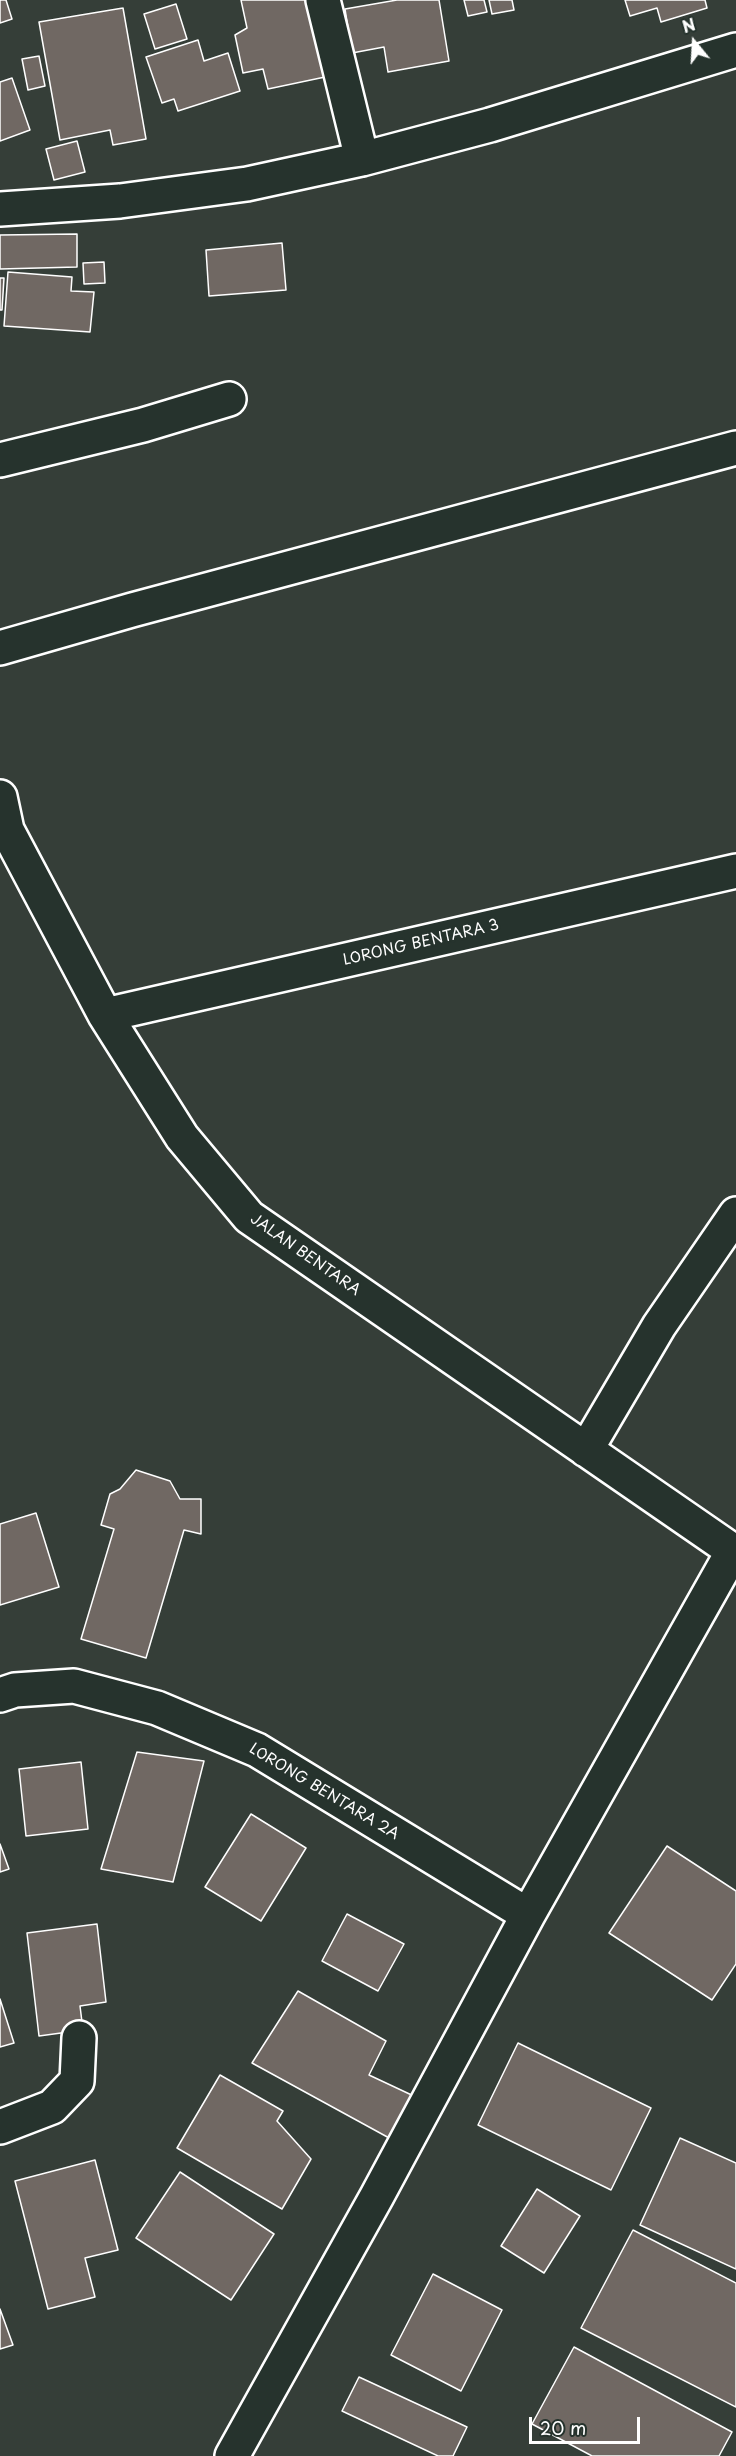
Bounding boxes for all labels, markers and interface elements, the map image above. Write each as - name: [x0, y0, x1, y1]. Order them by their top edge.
- north arrow: [664, 12, 724, 72]
- text: N: [679, 12, 698, 38]
- street label: LORONG BENTARA 3: [341, 916, 501, 970]
- street label: JALAN BENTARA: [247, 1210, 363, 1300]
- street label: LORONG BENTARA 2A: [246, 1740, 402, 1844]
- scale bar: [532, 2405, 643, 2443]
- text: 20 m: [540, 2414, 586, 2441]

